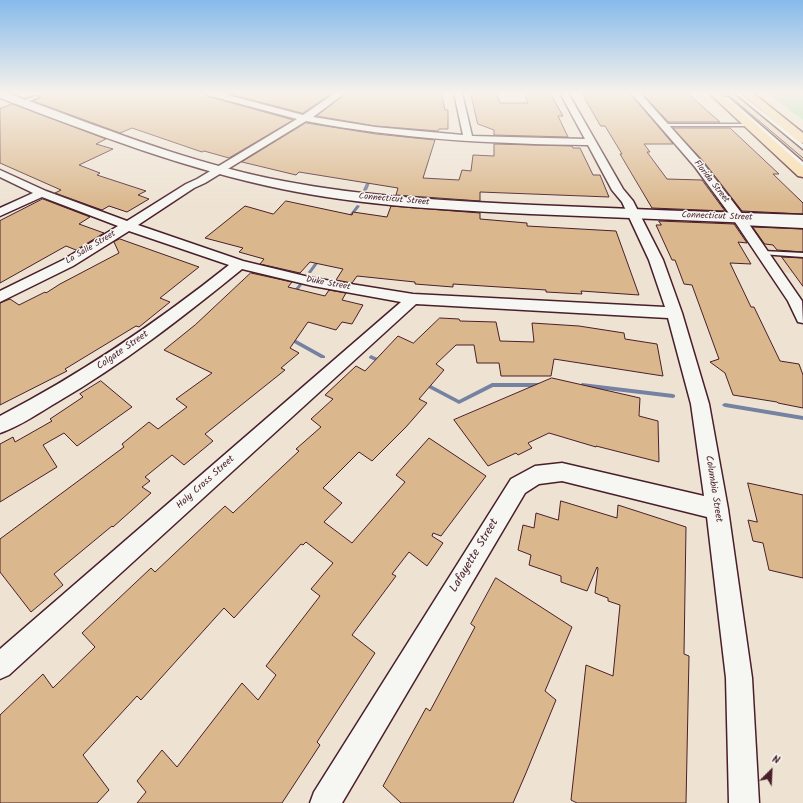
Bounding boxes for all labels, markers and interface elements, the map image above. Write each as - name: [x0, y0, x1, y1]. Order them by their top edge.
- street label: Florida Street: [691, 158, 731, 206]
- street label: Connecticut Street: [358, 192, 430, 208]
- street label: Connecticut Street: [681, 210, 753, 224]
- street label: La Salle Street: [64, 229, 118, 267]
- street label: Duke Street: [305, 275, 351, 293]
- street label: Colgate Street: [95, 329, 151, 373]
- street label: Holy Cross Street: [174, 454, 238, 512]
- street label: Columbia Street: [702, 455, 724, 523]
- street label: Lafayette Street: [447, 517, 503, 595]
- text: N: [769, 750, 783, 770]
- north arrow: [751, 751, 791, 791]

